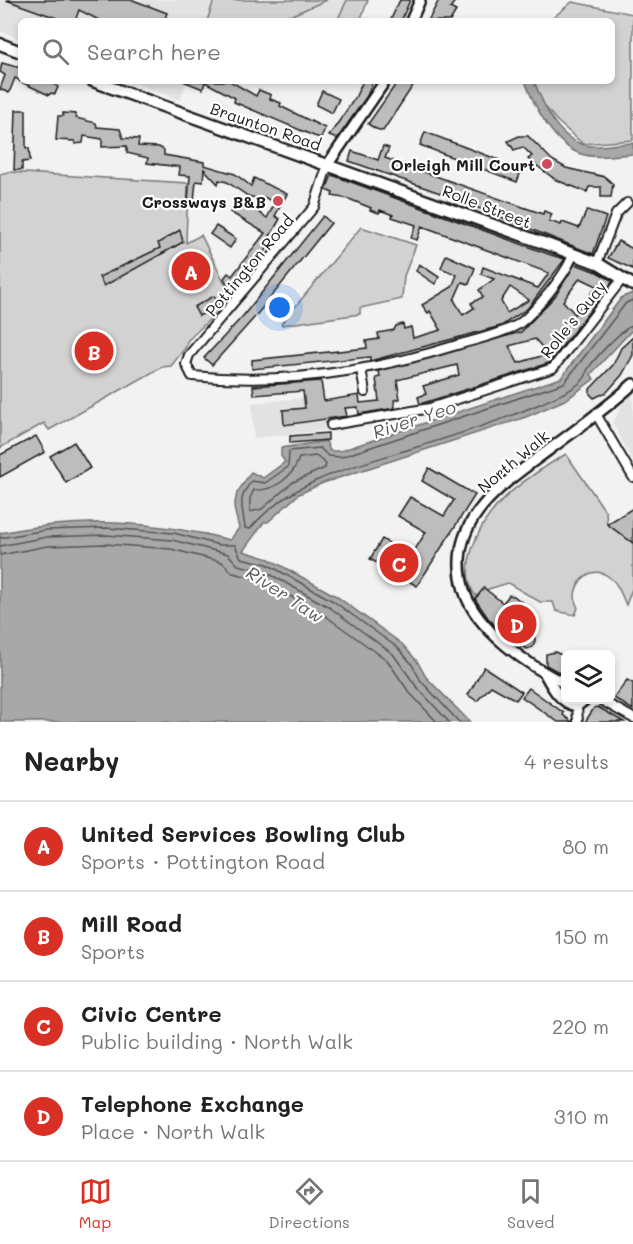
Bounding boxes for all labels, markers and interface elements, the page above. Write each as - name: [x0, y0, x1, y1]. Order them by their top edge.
- search box: [18, 18, 615, 84]
- icon: search: [39, 35, 72, 68]
- text: Search here: [87, 37, 221, 66]
- street label: Braunton Road: [208, 97, 324, 155]
- place label: Orleigh Mill Court: [391, 154, 535, 175]
- marker: Orleigh Mill Court: [540, 157, 554, 171]
- street label: Rolle Street: [439, 179, 535, 233]
- place label: Crossways B&B: [142, 191, 266, 212]
- marker: Crossways B&B: [271, 194, 285, 208]
- street label: Pottington Road: [200, 210, 298, 320]
- pin: A: [172, 248, 210, 294]
- street label: Rolle's Quay: [535, 276, 611, 362]
- your location: [265, 293, 294, 322]
- pin: B: [74, 328, 113, 374]
- water label: River Yeo: [369, 394, 459, 444]
- street label: North Walk: [473, 425, 553, 497]
- pin: C: [380, 540, 418, 586]
- water label: River Taw: [242, 560, 328, 628]
- pin: D: [498, 602, 536, 646]
- map controls: [561, 650, 615, 704]
- button: layers: [561, 650, 615, 704]
- text: Nearby: [24, 744, 119, 778]
- text: 4 results: [524, 748, 609, 774]
- text: United Services Bowling Club: [81, 819, 405, 848]
- text: A: [37, 833, 50, 859]
- text: 80 m: [562, 833, 609, 859]
- text: Sports · Pottington Road: [81, 848, 325, 874]
- text: Mill Road: [81, 909, 182, 938]
- text: B: [37, 923, 50, 949]
- text: 150 m: [554, 923, 609, 949]
- text: Sports: [81, 938, 145, 964]
- text: Civic Centre: [81, 999, 222, 1028]
- text: C: [36, 1013, 51, 1039]
- text: 220 m: [552, 1013, 609, 1039]
- text: Public building · North Walk: [81, 1028, 353, 1054]
- text: Telephone Exchange: [81, 1089, 304, 1118]
- text: D: [36, 1103, 51, 1129]
- text: 310 m: [554, 1103, 609, 1129]
- text: Place · North Walk: [81, 1118, 265, 1144]
- tab: Map: [79, 1175, 112, 1232]
- tab: Directions: [269, 1175, 350, 1232]
- tab: Saved: [507, 1175, 554, 1232]

